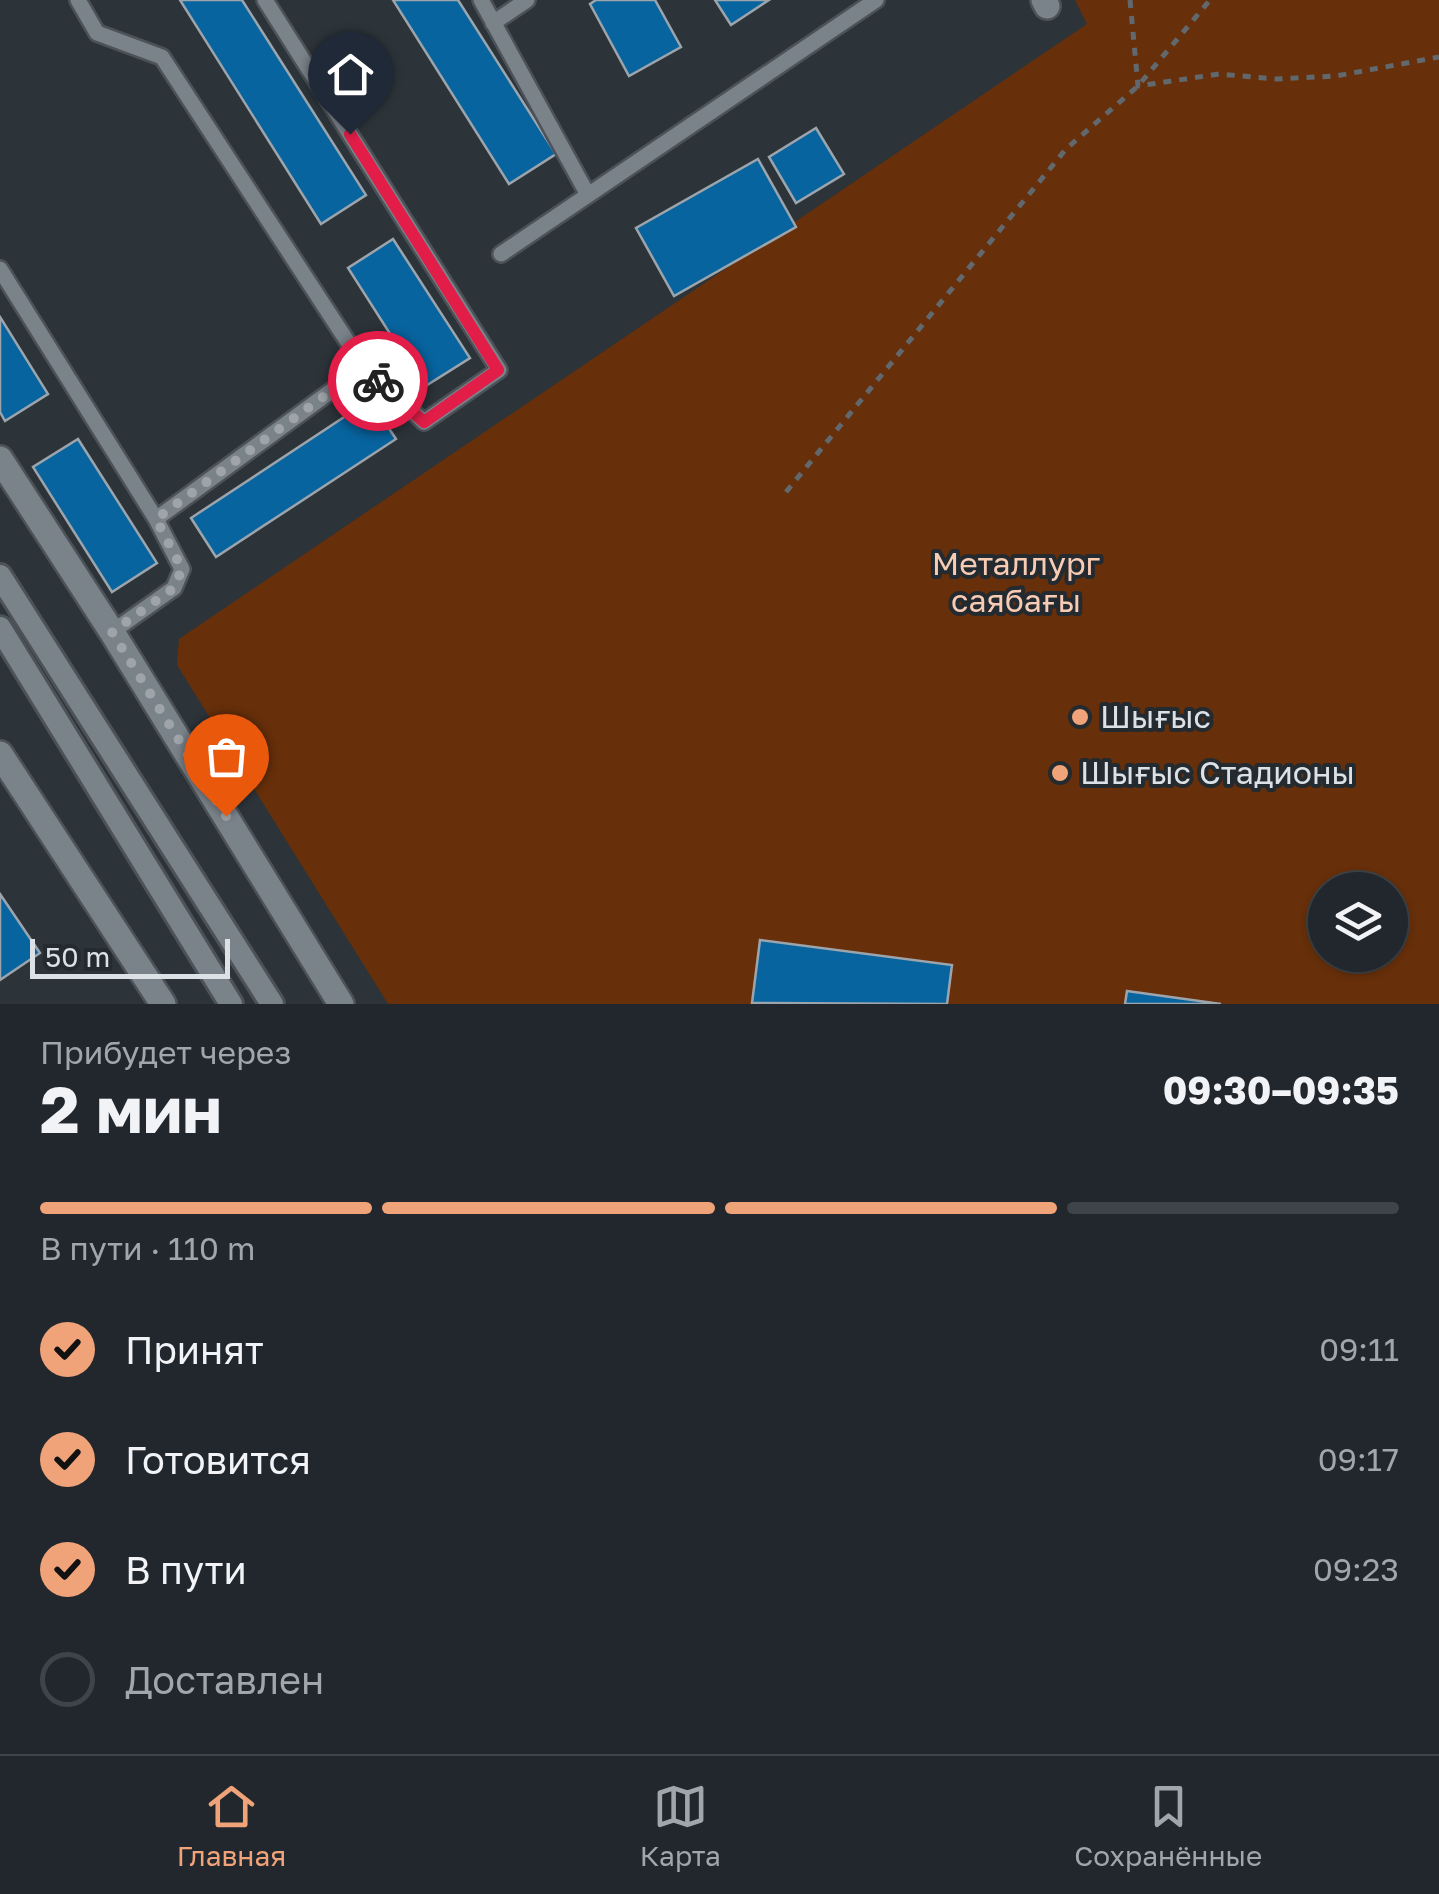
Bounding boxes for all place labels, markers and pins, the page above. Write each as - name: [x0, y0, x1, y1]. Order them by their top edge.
- pin: [308, 32, 393, 135]
- place label: Шығыс: [1100, 697, 1211, 735]
- marker: Шығыс: [1069, 706, 1091, 728]
- pin: [184, 714, 269, 817]
- place label: Шығыс Стадионы: [1080, 753, 1355, 791]
- marker: Шығыс Стадионы: [1049, 762, 1071, 784]

